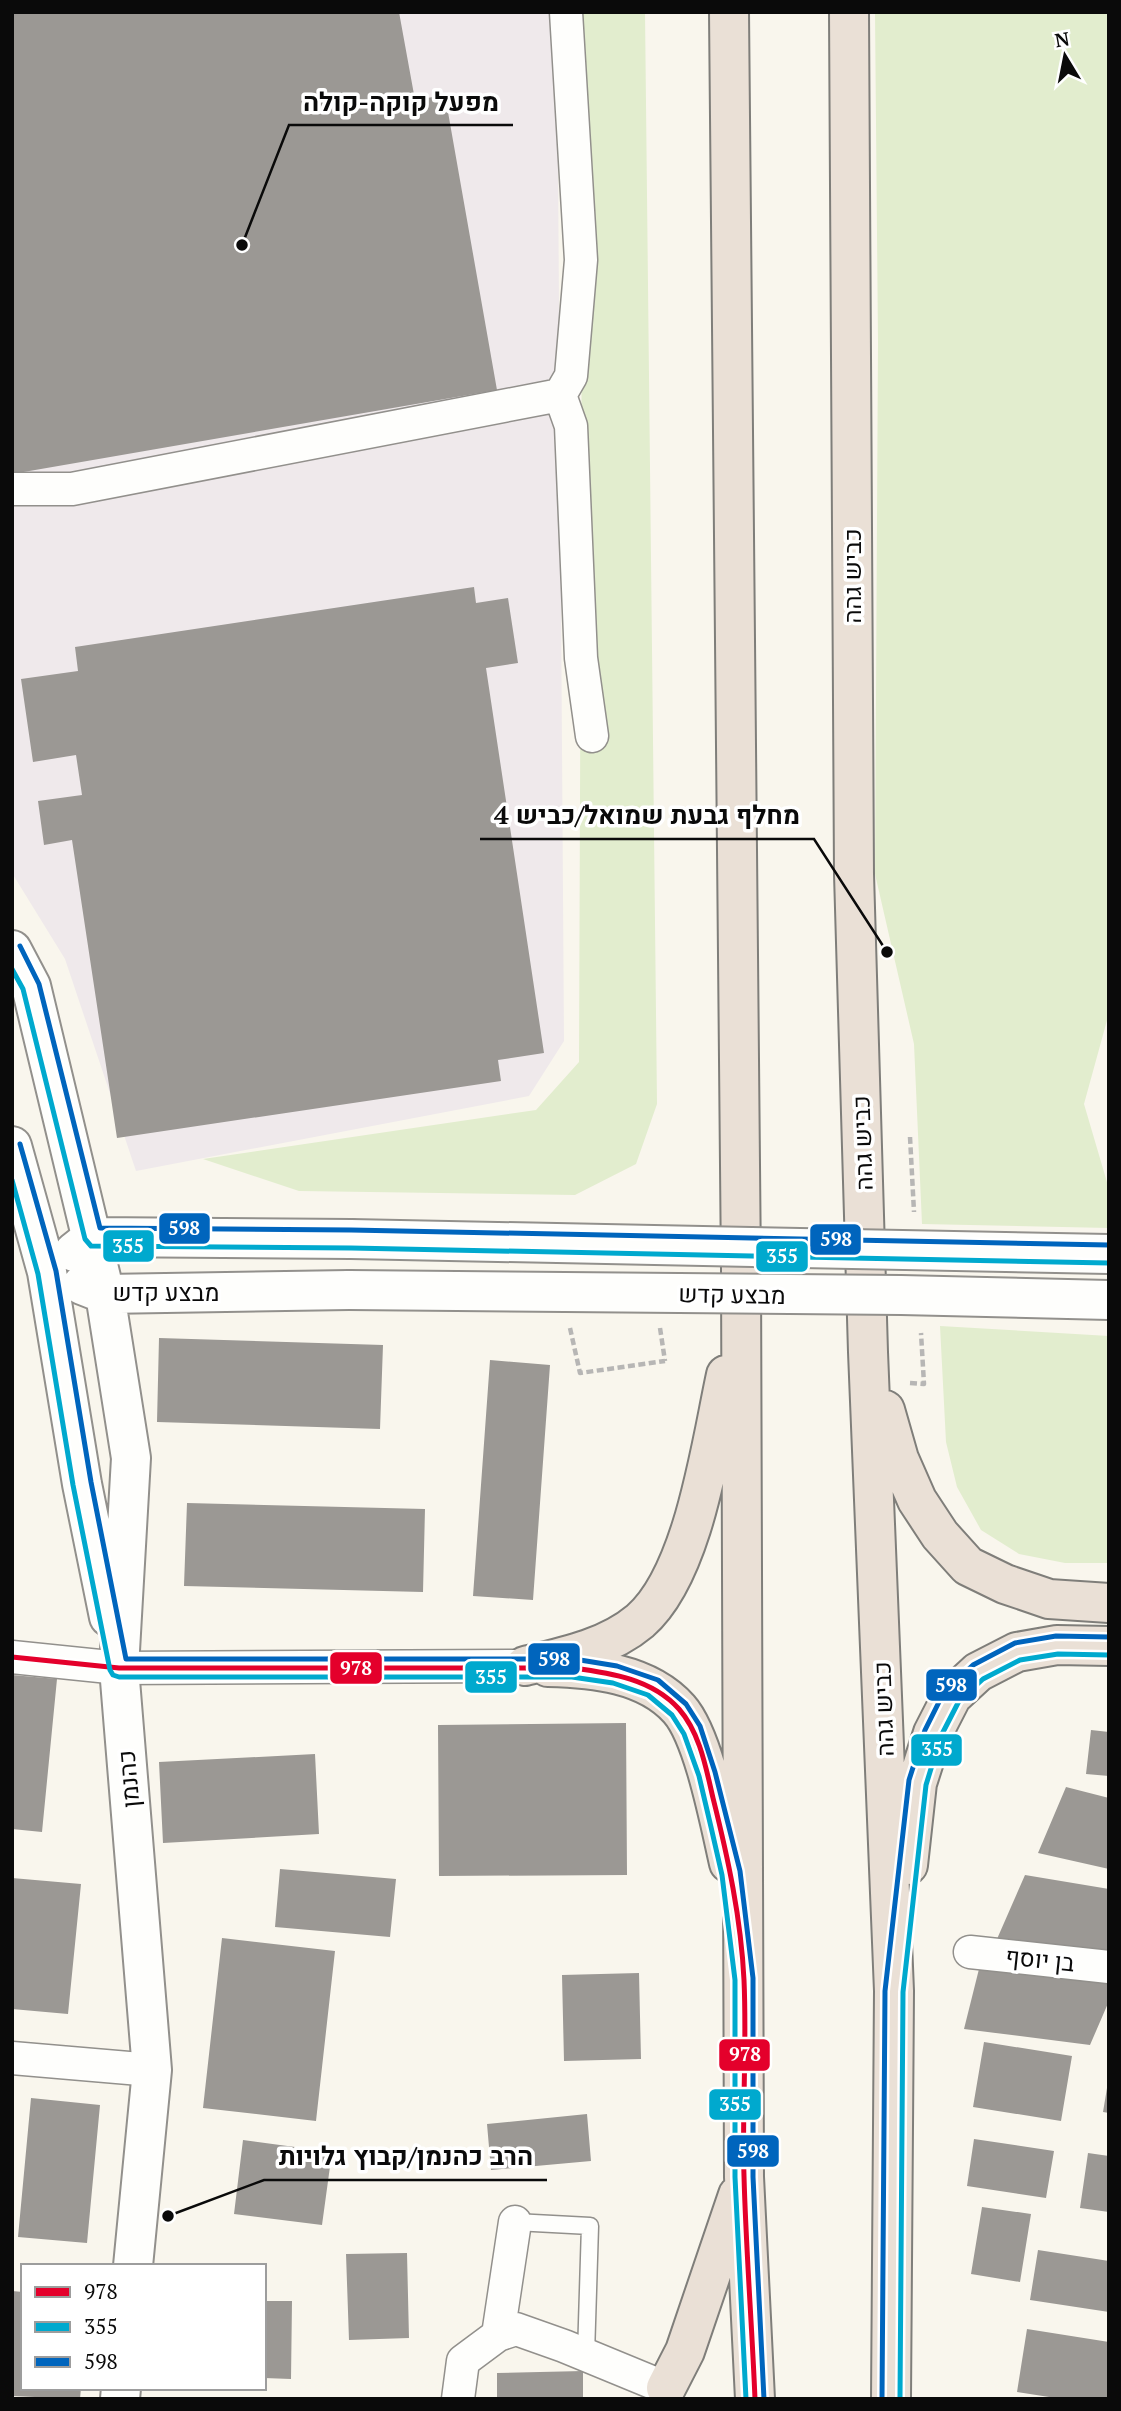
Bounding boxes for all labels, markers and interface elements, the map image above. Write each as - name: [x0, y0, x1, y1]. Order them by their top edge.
- north arrow: [1030, 21, 1100, 91]
- text: N: [1053, 25, 1072, 52]
- callout: מפעל קוקה-קולה: [289, 78, 513, 125]
- text: מפעל קוקה-קולה: [303, 84, 499, 118]
- street label: כביש גהה: [836, 528, 868, 624]
- callout: מחלף גבעת שמואל/כביש 4: [480, 792, 814, 839]
- text: מחלף גבעת שמואל/כביש 4: [494, 797, 800, 831]
- street label: כביש גהה: [844, 1095, 880, 1191]
- line badge: 598: [158, 1212, 211, 1245]
- text: 598: [168, 1215, 200, 1240]
- line badge: 598: [809, 1223, 862, 1256]
- text: 598: [820, 1226, 852, 1251]
- line badge: 355: [102, 1229, 155, 1263]
- text: 355: [112, 1233, 144, 1258]
- line badge: 355: [755, 1240, 809, 1273]
- text: 355: [766, 1243, 798, 1268]
- street label: מבצע קדש: [112, 1276, 220, 1308]
- street label: מבצע קדש: [678, 1277, 786, 1311]
- line badge: 598: [527, 1642, 581, 1676]
- text: 598: [538, 1646, 570, 1671]
- line badge: 978: [329, 1651, 383, 1685]
- text: 978: [340, 1655, 372, 1680]
- line badge: 355: [464, 1660, 518, 1694]
- street label: כביש גהה: [865, 1661, 901, 1757]
- text: 355: [475, 1664, 507, 1689]
- line badge: 598: [925, 1668, 978, 1702]
- text: 598: [935, 1672, 967, 1697]
- line badge: 355: [910, 1733, 963, 1767]
- text: 355: [921, 1736, 953, 1761]
- street label: כהנמן: [110, 1749, 146, 1809]
- street label: בן יוסף: [1004, 1939, 1076, 1979]
- line badge: 978: [718, 2038, 771, 2072]
- text: 978: [729, 2041, 761, 2066]
- line badge: 355: [708, 2088, 762, 2121]
- text: 355: [719, 2091, 751, 2116]
- callout: הרב כהנמן/קבוץ גלויות: [264, 2133, 547, 2180]
- line badge: 598: [726, 2134, 780, 2168]
- text: הרב כהנמן/קבוץ גלויות: [279, 2138, 533, 2172]
- text: 598: [737, 2138, 769, 2163]
- legend: [21, 2264, 266, 2390]
- text: 978: [84, 2277, 118, 2305]
- text: 355: [84, 2312, 118, 2340]
- text: 598: [84, 2347, 118, 2375]

